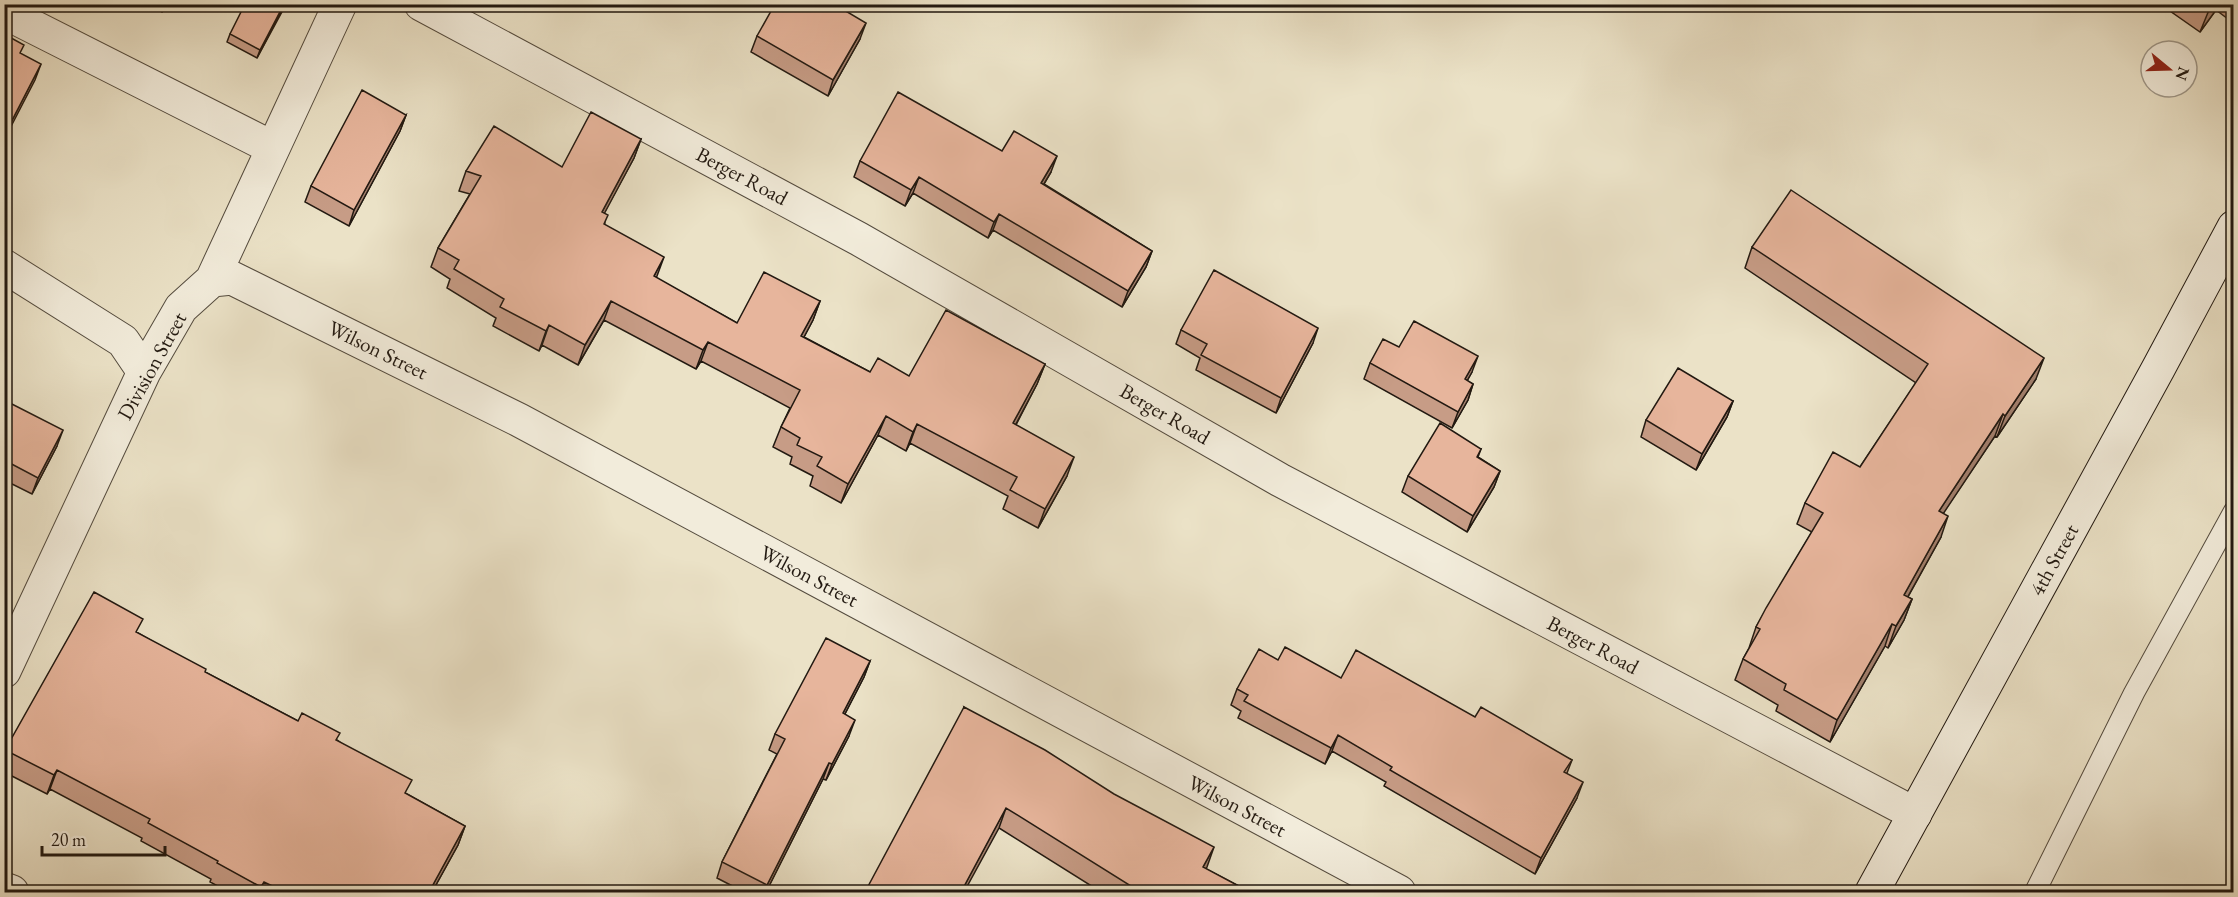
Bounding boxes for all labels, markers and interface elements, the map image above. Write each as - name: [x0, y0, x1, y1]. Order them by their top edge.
- north arrow: [2139, 39, 2199, 99]
- text: N: [2171, 64, 2195, 83]
- street label: Berger Road: [692, 140, 793, 211]
- street label: Division Street: [111, 307, 192, 424]
- street label: Wilson Street: [324, 314, 433, 385]
- street label: Berger Road: [1115, 377, 1216, 450]
- street label: 4th Street: [2023, 519, 2084, 600]
- street label: Wilson Street: [755, 538, 863, 613]
- street label: Berger Road: [1543, 609, 1644, 680]
- street label: Wilson Street: [1183, 768, 1291, 843]
- scale bar: [42, 819, 165, 857]
- text: 20 m: [51, 828, 86, 851]

